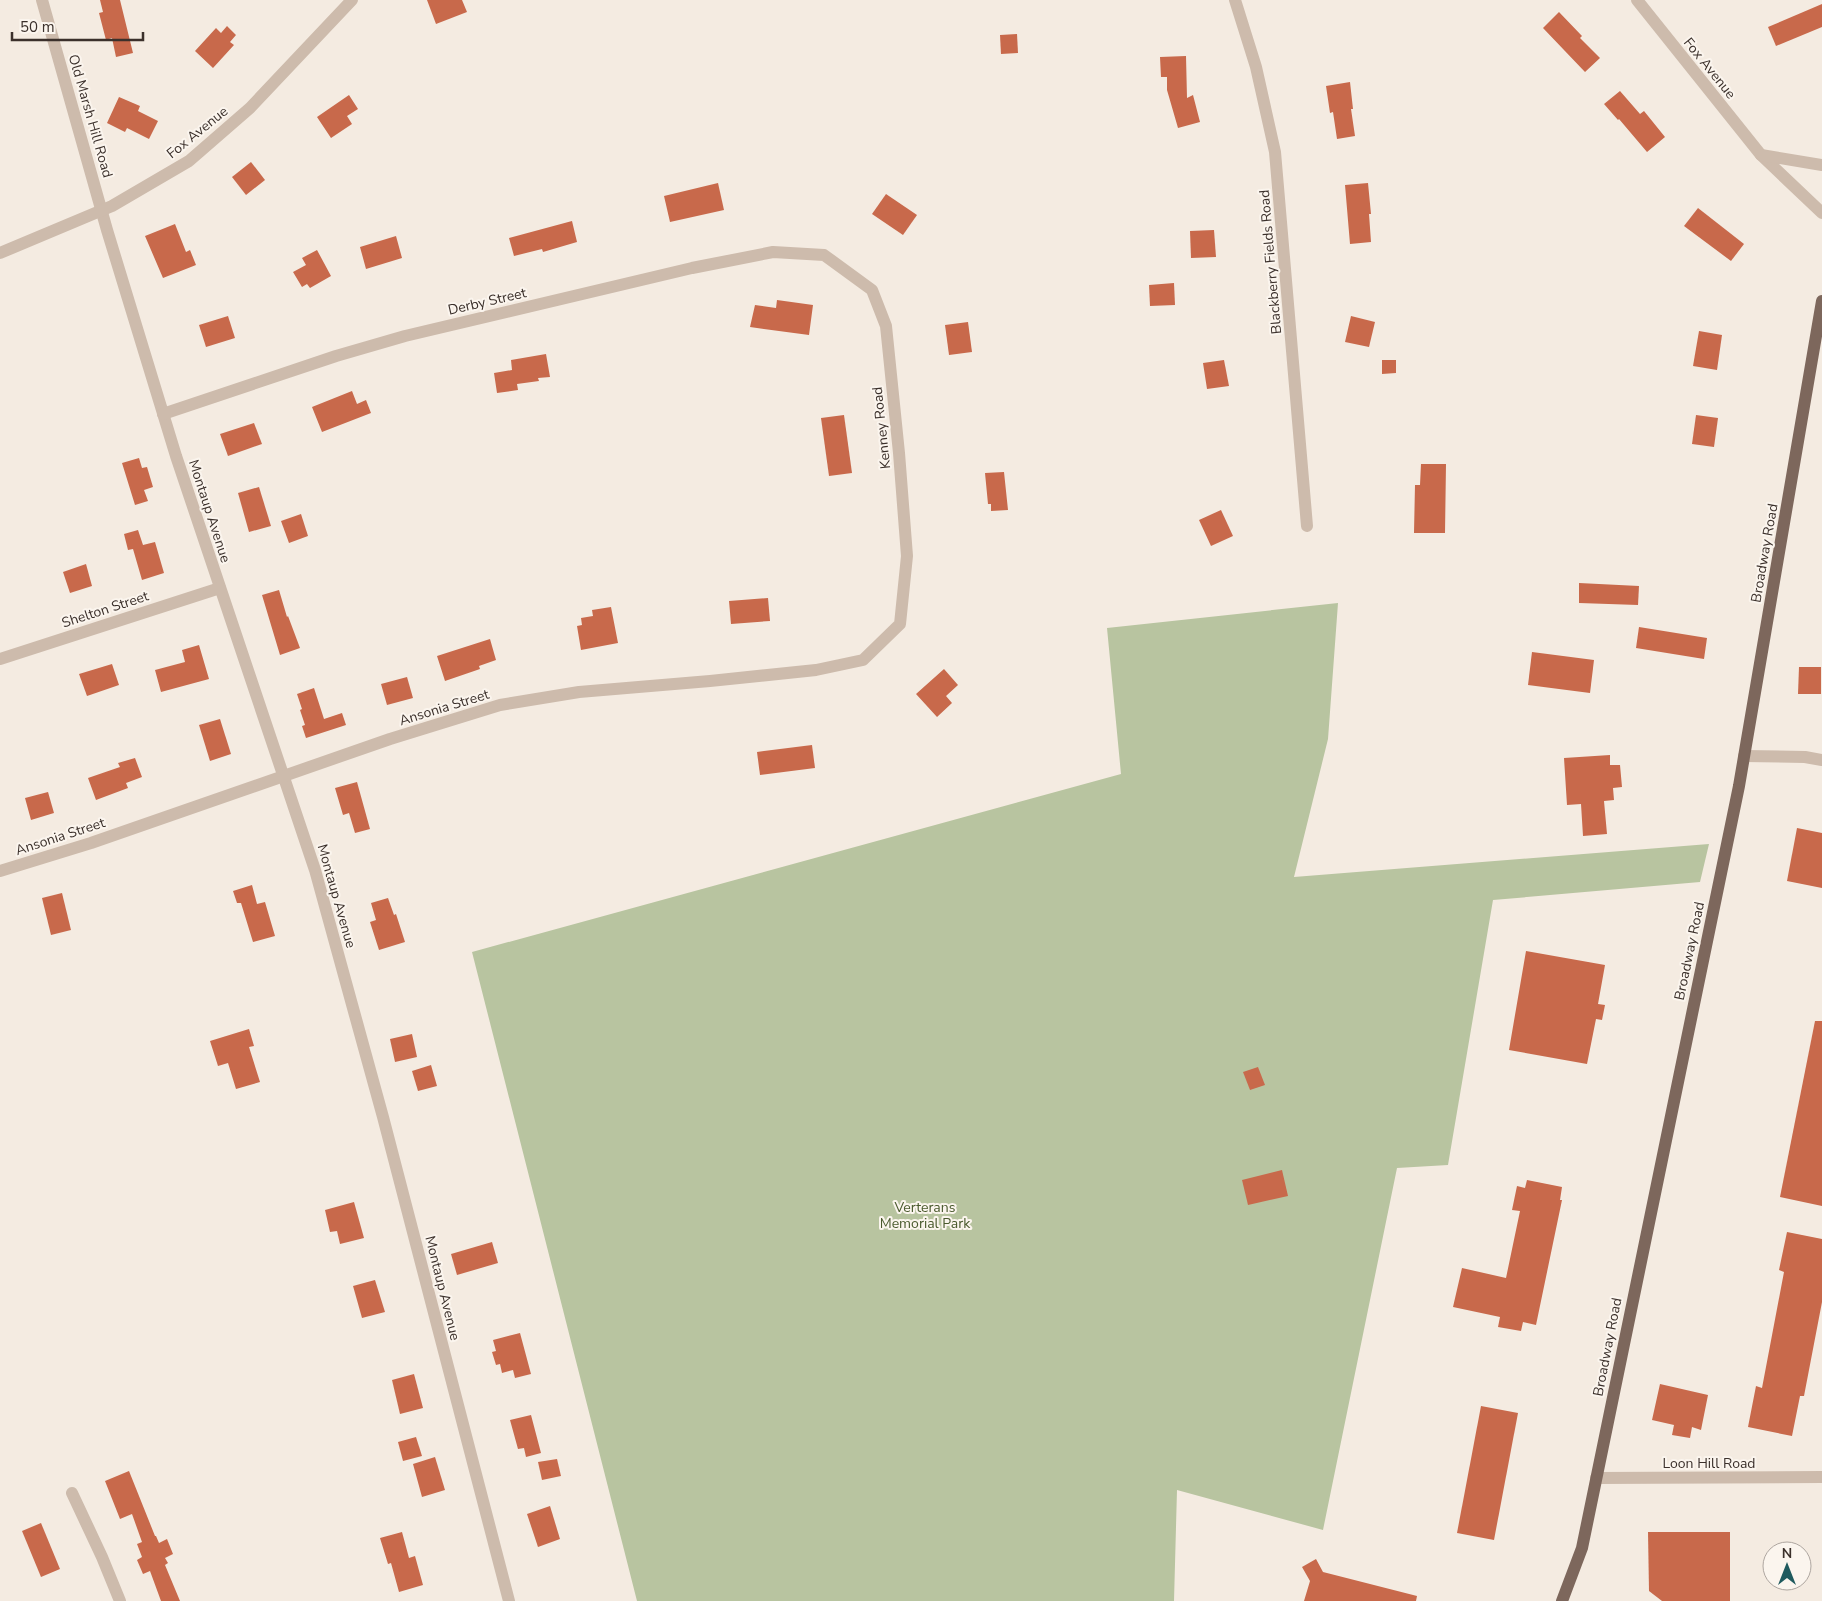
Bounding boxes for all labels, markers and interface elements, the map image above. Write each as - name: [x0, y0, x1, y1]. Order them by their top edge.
- scale bar: [12, 10, 144, 42]
- text: 50 m: [20, 17, 55, 37]
- street label: Fox Avenue: [1679, 34, 1740, 103]
- street label: Old Marsh Hill Road: [64, 52, 117, 180]
- street label: Fox Avenue: [163, 102, 232, 163]
- street label: Blackberry Fields Road: [1255, 189, 1286, 335]
- street label: Derby Street: [446, 283, 528, 320]
- street label: Kenney Road: [868, 386, 895, 470]
- street label: Montaup Avenue: [184, 457, 235, 565]
- street label: Broadway Road: [1746, 502, 1783, 604]
- street label: Shelton Street: [59, 586, 151, 632]
- street label: Ansonia Street: [397, 685, 492, 730]
- street label: Ansonia Street: [13, 813, 107, 860]
- street label: Montaup Avenue: [313, 842, 360, 950]
- street label: Broadway Road: [1670, 900, 1709, 1002]
- park label: Verterans Memorial Park: [880, 1198, 971, 1233]
- street label: Montaup Avenue: [420, 1234, 465, 1342]
- street label: Broadway Road: [1589, 1296, 1626, 1398]
- street label: Loon Hill Road: [1662, 1454, 1756, 1473]
- north arrow: [1762, 1541, 1812, 1591]
- text: N: [1782, 1544, 1792, 1563]

